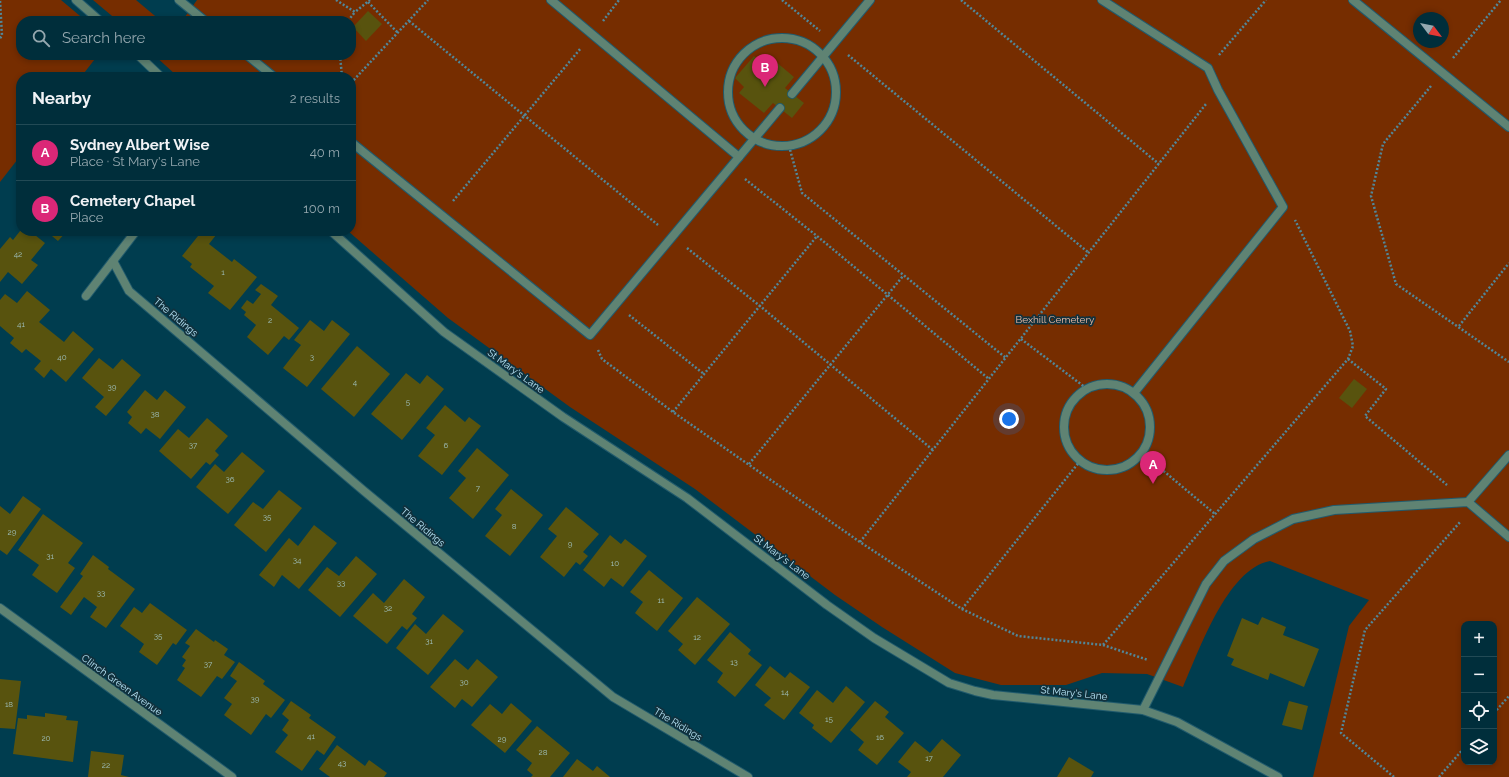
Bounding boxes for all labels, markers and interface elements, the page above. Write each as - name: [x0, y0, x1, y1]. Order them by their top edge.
- north arrow: [1413, 12, 1449, 48]
- search box: [16, 16, 356, 60]
- icon: search: [30, 27, 52, 49]
- text: Search here: [62, 29, 145, 47]
- pin: B: [752, 54, 778, 87]
- text: Nearby: [32, 88, 91, 108]
- text: 2 results: [290, 91, 340, 106]
- text: Sydney Albert Wise: [70, 136, 209, 154]
- text: A: [41, 145, 49, 160]
- text: 40 m: [310, 145, 340, 160]
- text: Place · St Mary's Lane: [70, 154, 200, 169]
- text: Cemetery Chapel: [70, 192, 195, 210]
- text: B: [41, 201, 49, 216]
- text: 100 m: [303, 201, 340, 216]
- text: Place: [70, 210, 103, 225]
- house number: 42: [14, 249, 22, 259]
- house number: 1: [221, 267, 225, 277]
- street label: The Ridings: [152, 295, 200, 339]
- park label: Bexhill Cemetery: [1016, 314, 1095, 325]
- house number: 2: [268, 315, 272, 325]
- house number: 41: [17, 319, 25, 329]
- street label: St Mary's Lane: [486, 347, 547, 395]
- house number: 40: [57, 352, 67, 362]
- house number: 3: [310, 352, 314, 362]
- house number: 4: [353, 377, 358, 387]
- house number: 39: [108, 382, 117, 392]
- house number: 5: [406, 397, 411, 407]
- house number: 38: [150, 409, 160, 419]
- your location: [999, 409, 1019, 429]
- house number: 37: [189, 440, 198, 450]
- house number: 6: [444, 440, 449, 450]
- pin: A: [1140, 451, 1166, 484]
- house number: 36: [225, 474, 235, 484]
- house number: 7: [476, 483, 481, 493]
- street label: The Ridings: [399, 505, 447, 549]
- house number: 35: [263, 512, 272, 522]
- house number: 8: [512, 521, 517, 531]
- house number: 29: [8, 527, 17, 537]
- street label: St Mary's Lane: [752, 532, 812, 582]
- house number: 9: [568, 539, 573, 549]
- house number: 31: [46, 551, 54, 561]
- house number: 34: [293, 555, 302, 565]
- house number: 10: [611, 558, 619, 568]
- house number: 33: [337, 578, 345, 588]
- house number: 33: [97, 588, 105, 598]
- house number: 11: [658, 595, 665, 605]
- house number: 32: [384, 603, 392, 613]
- map controls: [1461, 621, 1497, 765]
- button: +: [1461, 621, 1497, 657]
- house number: 35: [154, 631, 163, 641]
- house number: 12: [693, 632, 701, 642]
- house number: 31: [425, 636, 433, 646]
- street label: Clinch Green Avenue: [80, 652, 165, 718]
- house number: 13: [730, 657, 738, 667]
- button: −: [1461, 657, 1497, 693]
- house number: 37: [204, 659, 213, 669]
- house number: 30: [459, 677, 469, 687]
- street label: St Mary's Lane: [1040, 684, 1108, 702]
- house number: 14: [781, 687, 790, 697]
- button: locate: [1461, 693, 1497, 729]
- house number: 39: [251, 694, 260, 704]
- house number: 18: [5, 699, 13, 709]
- street label: The Ridings: [652, 705, 704, 743]
- house number: 15: [825, 714, 834, 724]
- button: layers: [1461, 729, 1497, 765]
- house number: 41: [307, 731, 315, 741]
- house number: 16: [876, 732, 884, 742]
- house number: 20: [41, 733, 51, 743]
- house number: 29: [498, 734, 507, 744]
- house number: 28: [539, 747, 548, 757]
- house number: 17: [925, 753, 934, 763]
- house number: 43: [338, 758, 346, 768]
- house number: 22: [102, 760, 110, 770]

